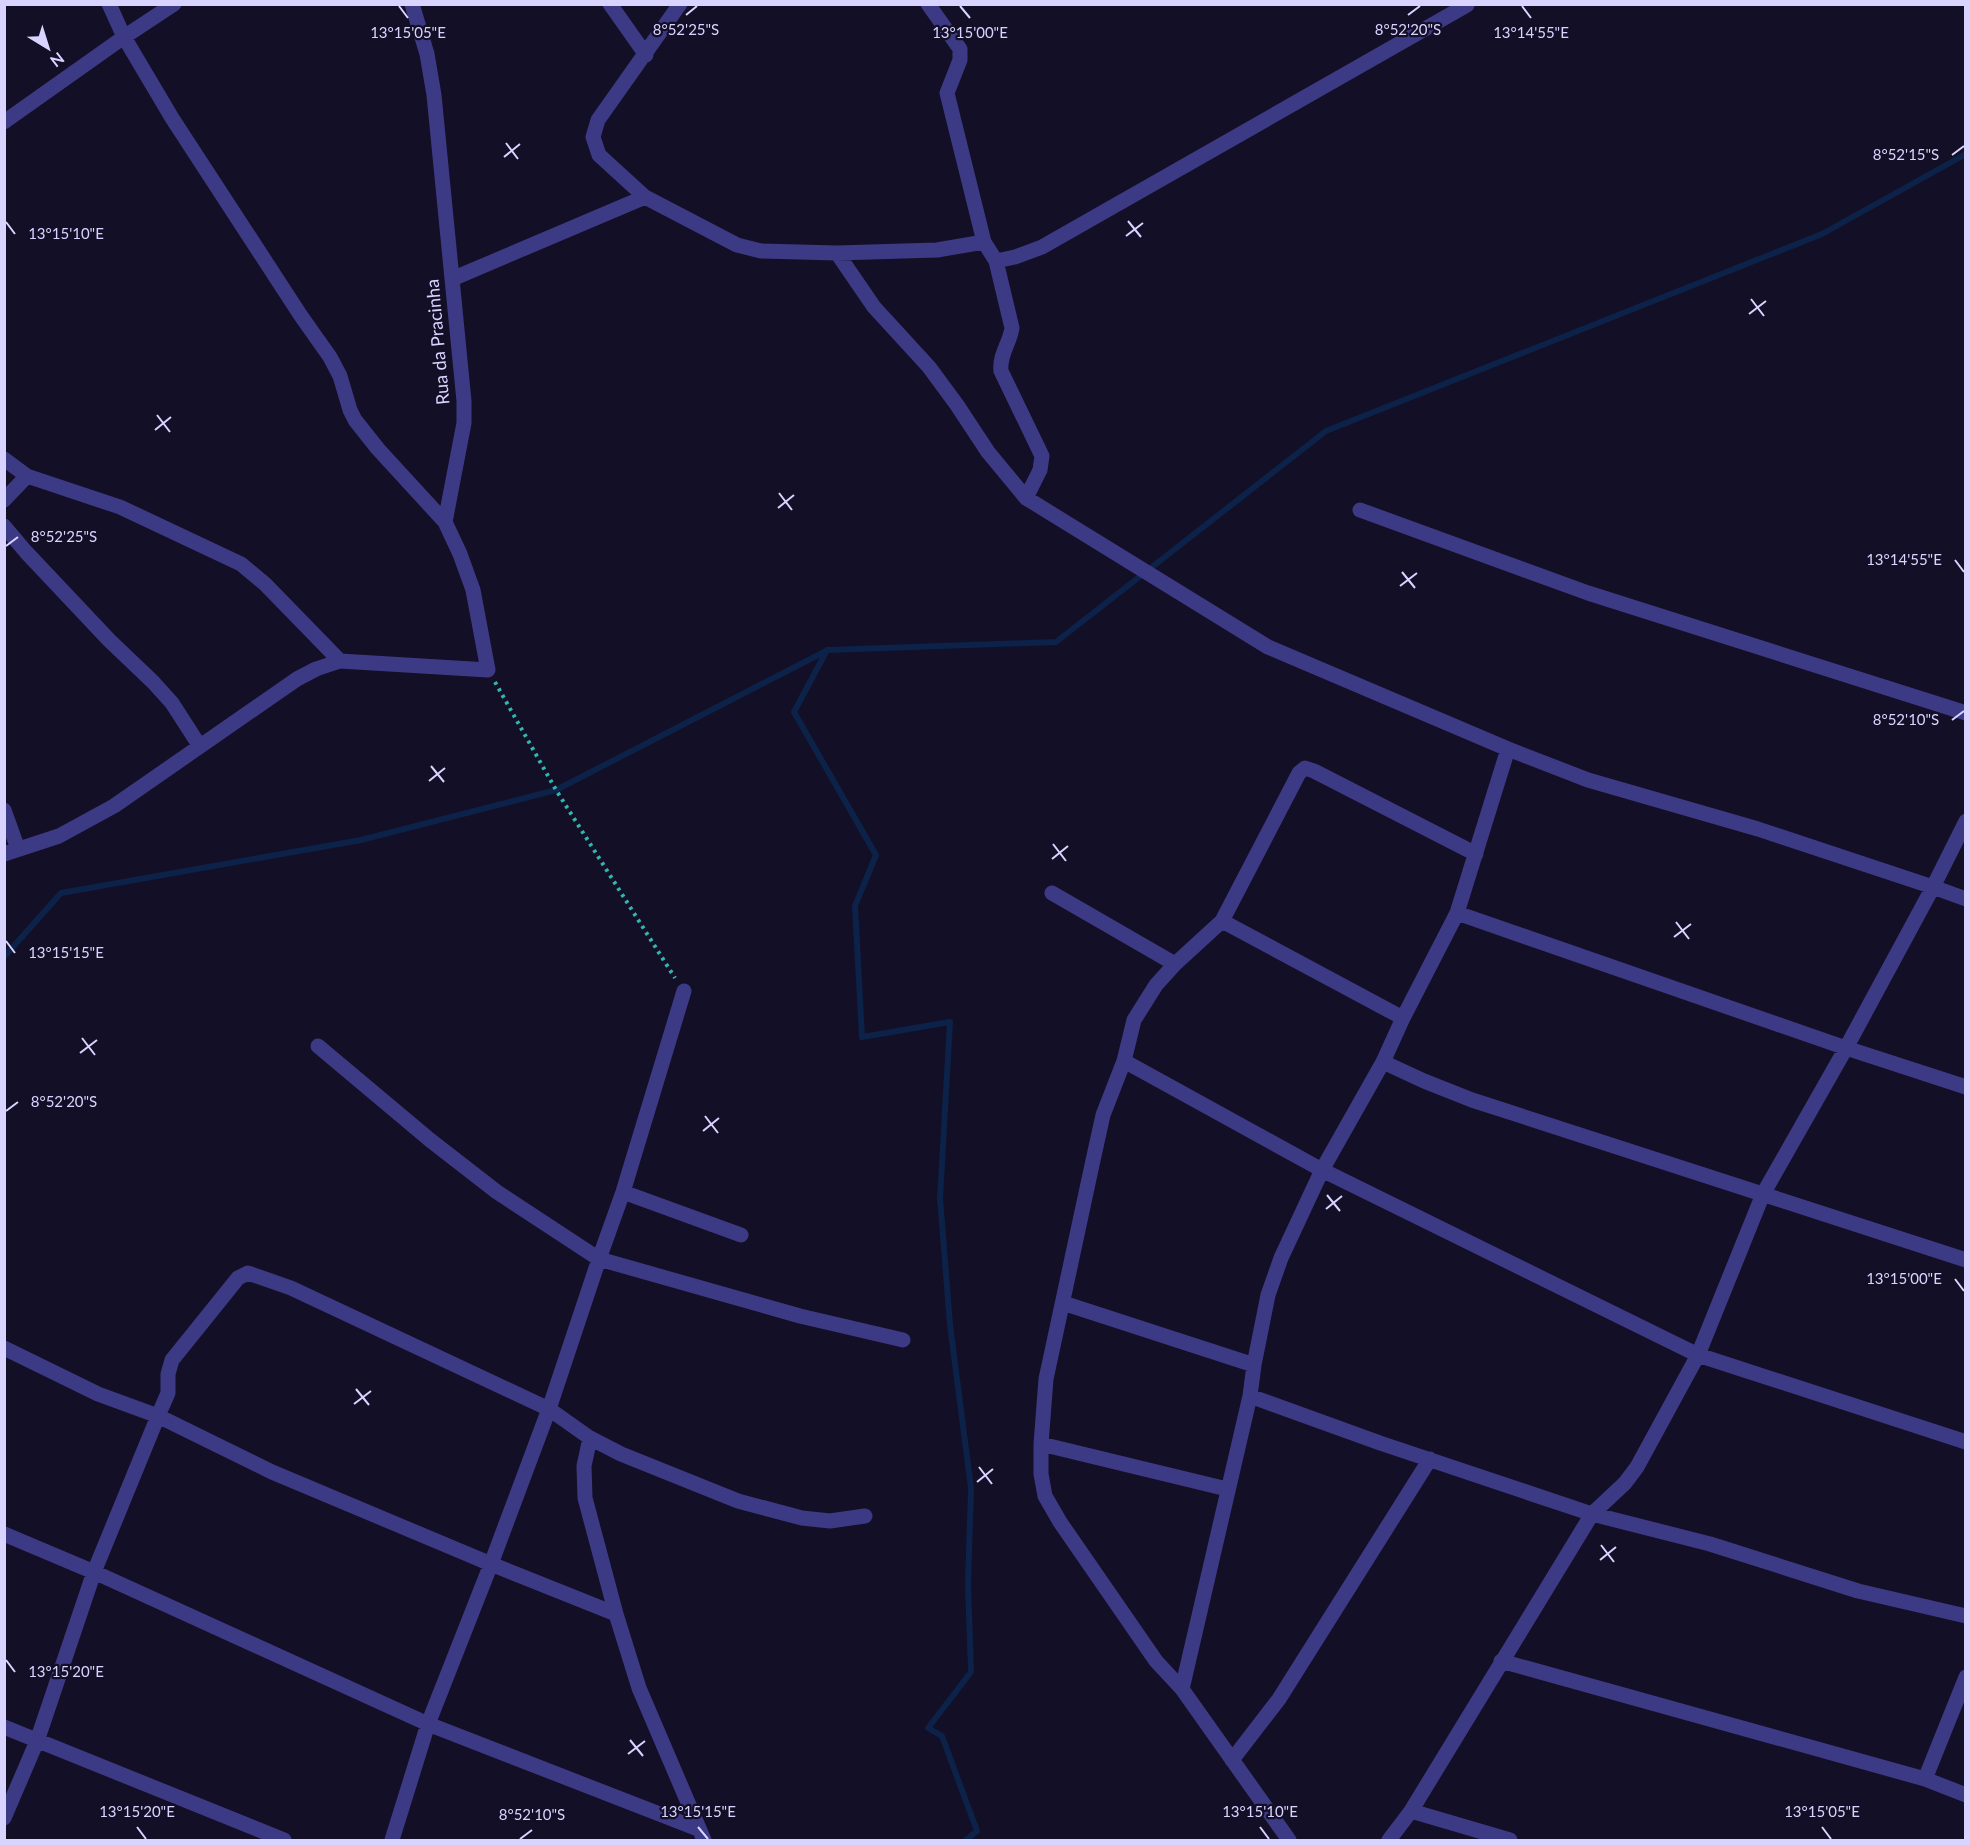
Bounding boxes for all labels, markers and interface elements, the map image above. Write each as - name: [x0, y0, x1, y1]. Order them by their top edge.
- north arrow: [18, 18, 78, 78]
- text: 8°52'25"S: [653, 20, 719, 38]
- text: 8°52'20"S: [1375, 20, 1441, 38]
- text: 13°15'05"E: [370, 23, 446, 41]
- text: 13°15'00"E: [932, 23, 1008, 41]
- text: 13°14'55"E: [1493, 23, 1569, 41]
- text: N: [47, 49, 68, 71]
- text: 8°52'15"S: [1873, 145, 1939, 163]
- text: 13°15'10"E: [28, 224, 104, 242]
- street label: Rua da Pracinha: [421, 278, 453, 406]
- text: 8°52'25"S: [31, 527, 97, 545]
- text: 13°14'55"E: [1866, 550, 1942, 568]
- text: 8°52'10"S: [1873, 710, 1939, 728]
- text: 13°15'15"E: [28, 943, 104, 961]
- text: 8°52'20"S: [31, 1092, 97, 1110]
- text: 13°15'00"E: [1866, 1269, 1942, 1287]
- text: 13°15'20"E: [28, 1662, 104, 1680]
- text: 13°15'20"E: [99, 1802, 175, 1820]
- text: 13°15'15"E: [660, 1802, 736, 1820]
- text: 13°15'10"E: [1222, 1802, 1298, 1820]
- text: 13°15'05"E: [1784, 1802, 1860, 1820]
- text: 8°52'10"S: [499, 1805, 565, 1823]

